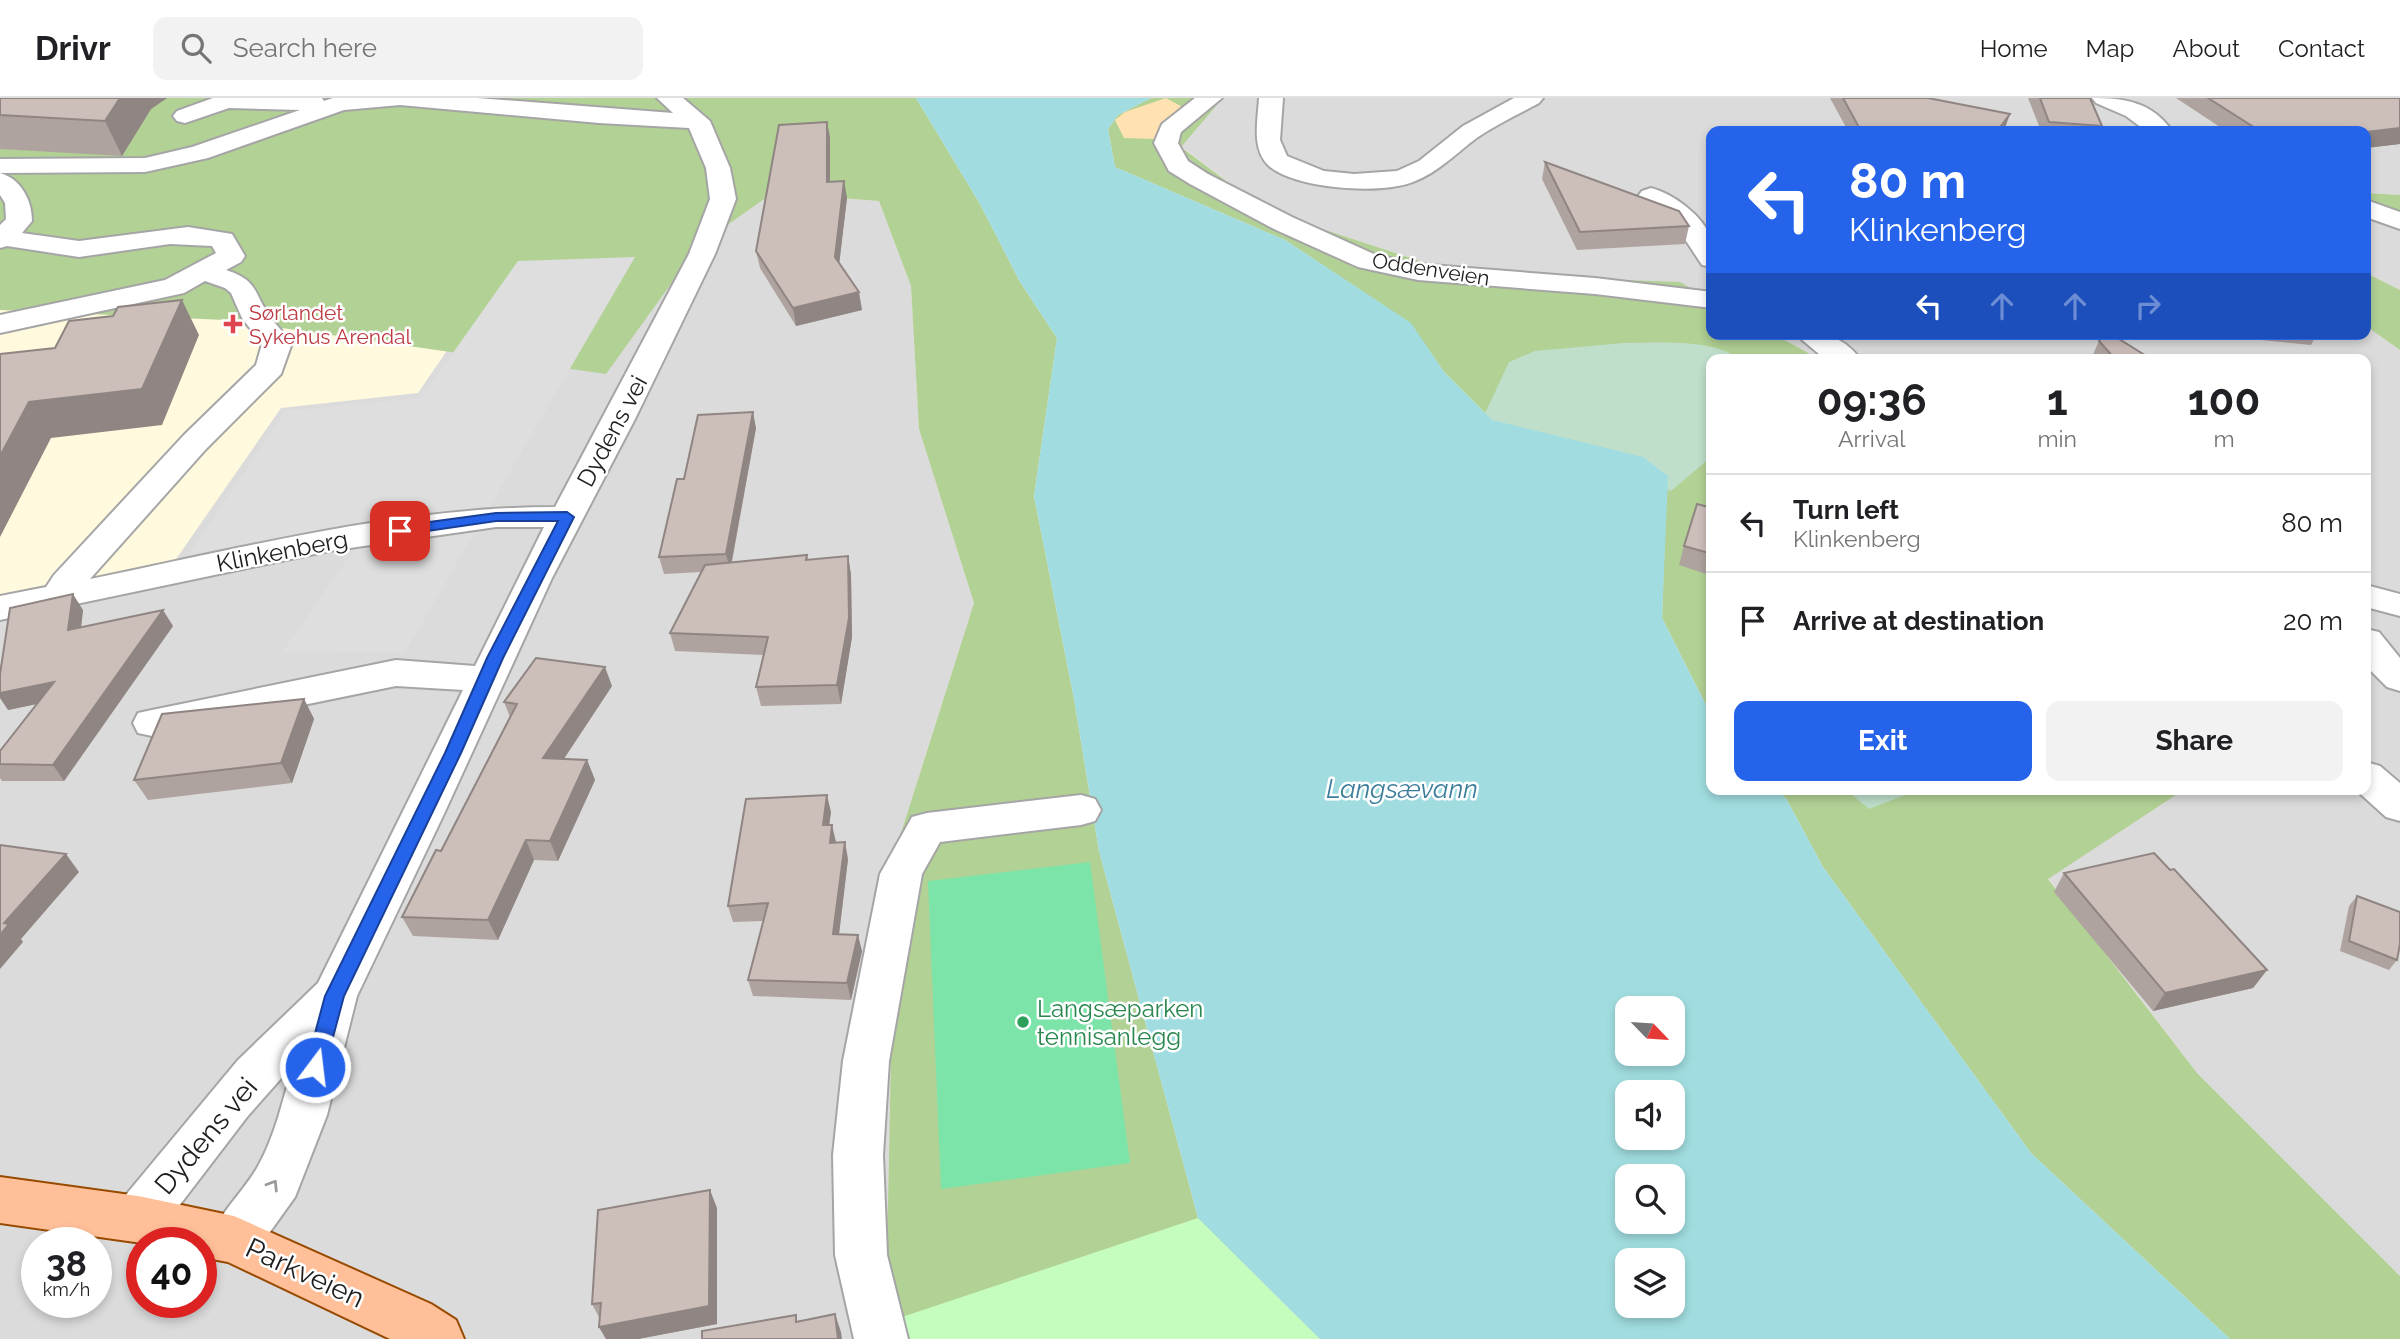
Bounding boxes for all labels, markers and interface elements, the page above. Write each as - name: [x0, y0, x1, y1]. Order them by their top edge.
- search box: [153, 17, 643, 80]
- text: Drivr: [35, 29, 111, 68]
- icon: search: [177, 29, 215, 67]
- text: Search here: [233, 33, 377, 63]
- text: Home: [1980, 34, 2048, 63]
- text: Map: [2086, 34, 2134, 63]
- text: About: [2172, 34, 2240, 63]
- text: Contact: [2278, 34, 2365, 63]
- text: 80 m: [1849, 152, 1966, 209]
- icon: left: [1734, 154, 1825, 245]
- text: Klinkenberg: [1849, 211, 2027, 248]
- street label: Oddenveien: [1371, 247, 1491, 291]
- icon: left: [1910, 287, 1948, 325]
- icon: ahead: [1983, 287, 2021, 325]
- icon: ahead: [2056, 287, 2094, 325]
- icon: right: [2129, 287, 2167, 325]
- place label: Sørlandet Sykehus Arendal: [249, 300, 412, 349]
- marker: Sørlandet Sykehus Arendal: [223, 314, 243, 334]
- street label: Dydens vei: [571, 371, 653, 491]
- text: 09:36: [1817, 376, 1927, 425]
- text: 1: [2047, 376, 2068, 425]
- text: 100: [2188, 376, 2260, 425]
- text: Arrival: [1838, 425, 1905, 452]
- text: min: [2037, 425, 2077, 452]
- text: m: [2213, 425, 2235, 452]
- text: Turn left: [1793, 495, 1899, 525]
- pin: [370, 501, 430, 561]
- icon: left: [1734, 504, 1772, 542]
- text: 80 m: [2281, 508, 2343, 538]
- icon: arrive: [381, 512, 419, 550]
- street label: Klinkenberg: [214, 524, 350, 578]
- text: Klinkenberg: [1793, 525, 1921, 552]
- icon: arrive: [1734, 602, 1772, 640]
- text: Arrive at destination: [1793, 606, 2044, 636]
- text: 20 m: [2283, 606, 2343, 636]
- button: Exit: [1734, 701, 2032, 781]
- button: Share: [2046, 701, 2343, 781]
- water label: Langsævann: [1326, 774, 1478, 804]
- place label: Langsæparken tennisanlegg: [1037, 994, 1203, 1051]
- north arrow: [1615, 996, 1685, 1066]
- map controls: [1615, 996, 1685, 1318]
- marker: Langsæparken tennisanlegg: [1015, 1014, 1031, 1030]
- position arrow: [278, 1030, 352, 1104]
- street label: Dydens vei: [148, 1071, 264, 1201]
- button: sound: [1615, 1080, 1685, 1150]
- button: search: [1615, 1164, 1685, 1234]
- one-way arrow: [265, 1180, 278, 1193]
- speed limit sign: 40: [126, 1227, 217, 1318]
- street label: Parkveien: [241, 1231, 369, 1315]
- text: 38: [46, 1243, 87, 1284]
- button: layers: [1615, 1248, 1685, 1318]
- text: km/h: [43, 1279, 90, 1300]

